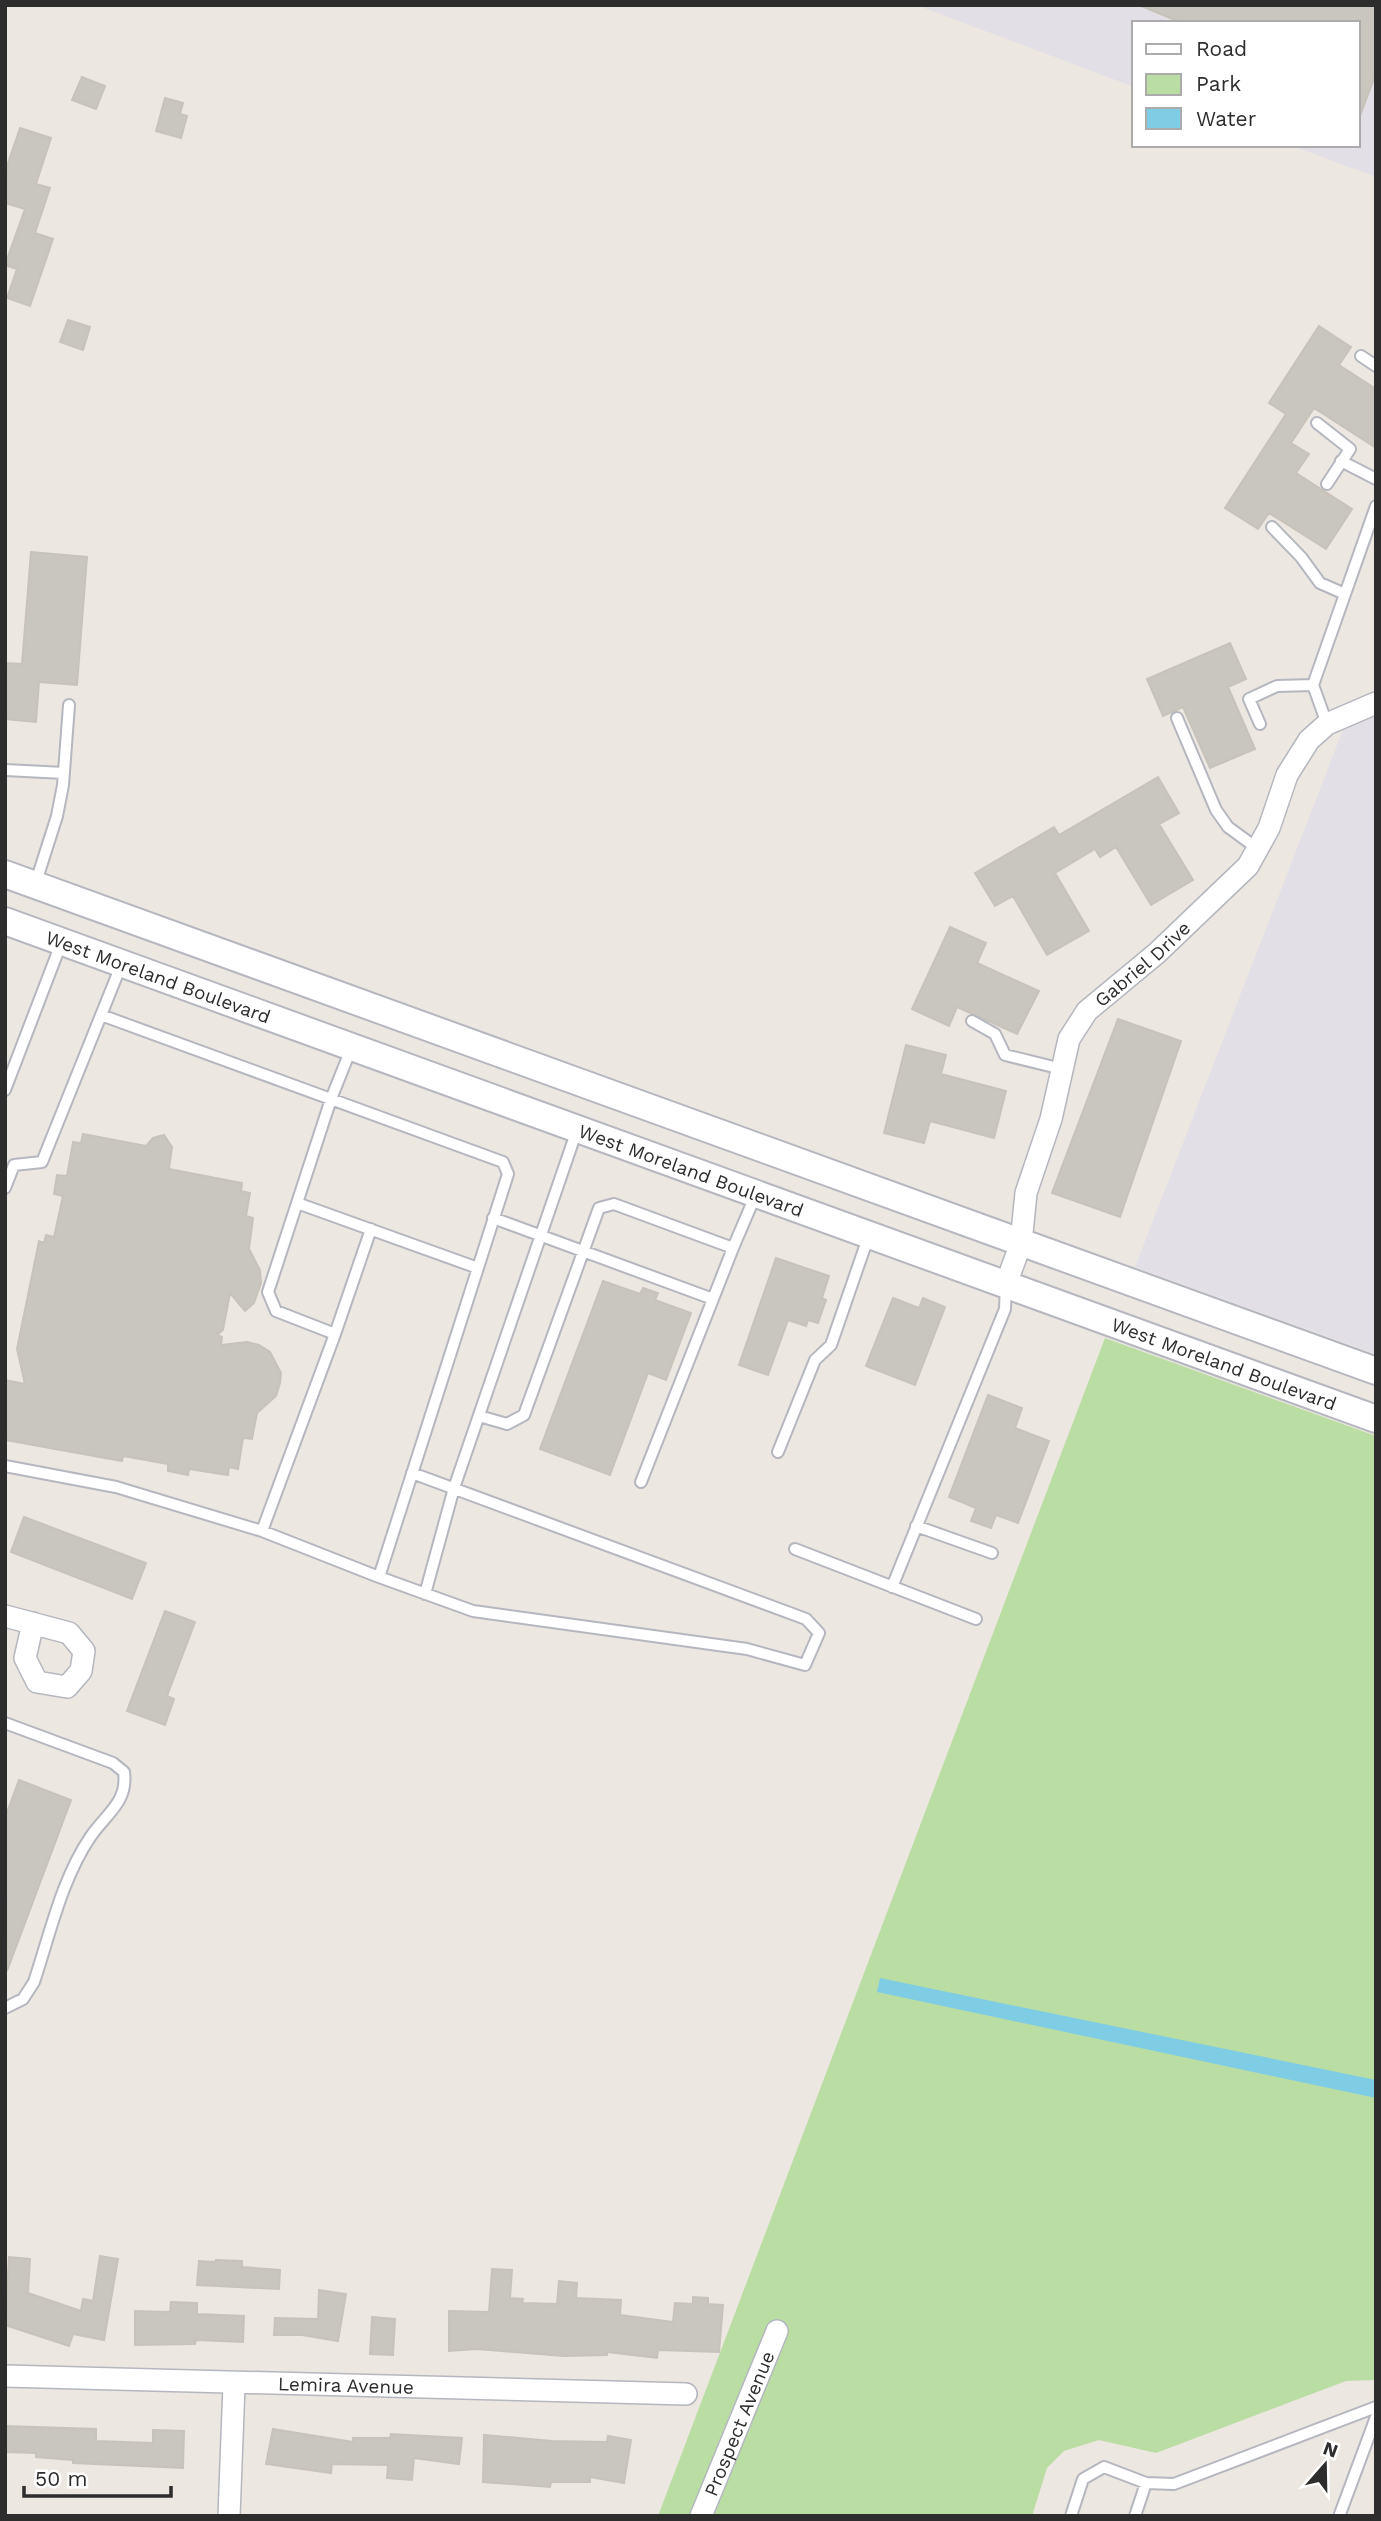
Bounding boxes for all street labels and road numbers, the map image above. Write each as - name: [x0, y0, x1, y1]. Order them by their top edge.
- street label: Gabriel Drive: [1090, 916, 1195, 1011]
- street label: West Moreland Boulevard: [43, 925, 274, 1028]
- street label: West Moreland Boulevard: [576, 1119, 807, 1222]
- street label: West Moreland Boulevard: [1108, 1312, 1340, 1415]
- street label: Prospect Avenue: [699, 2347, 779, 2500]
- street label: Lemira Avenue: [278, 2372, 414, 2398]

